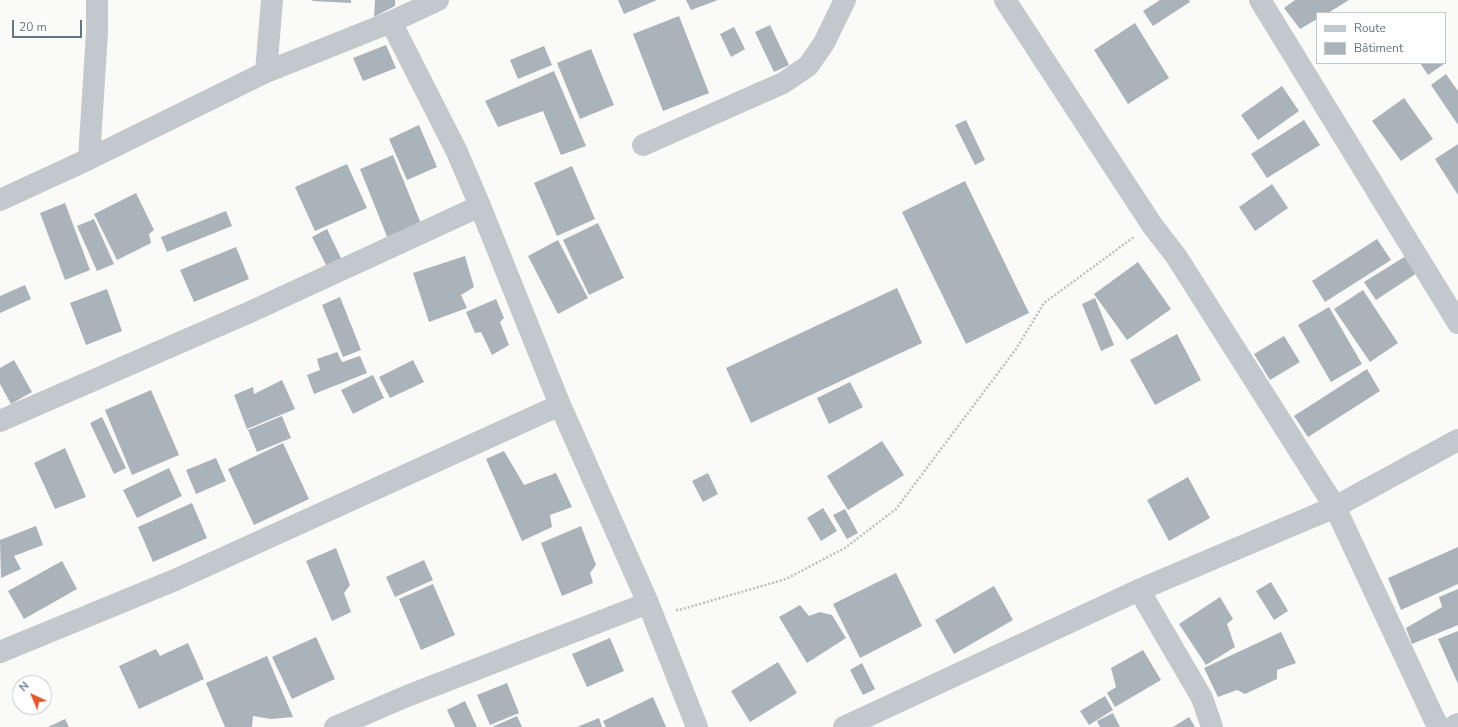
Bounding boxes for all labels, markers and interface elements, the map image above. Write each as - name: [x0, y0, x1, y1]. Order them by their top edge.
- scale bar: [14, 12, 84, 38]
- legend: [1316, 12, 1446, 64]
- text: 20 m: [19, 19, 47, 35]
- text: Route: [1354, 20, 1386, 36]
- text: Bâtiment: [1354, 40, 1403, 56]
- north arrow: [12, 675, 52, 715]
- text: N: [16, 678, 32, 695]

